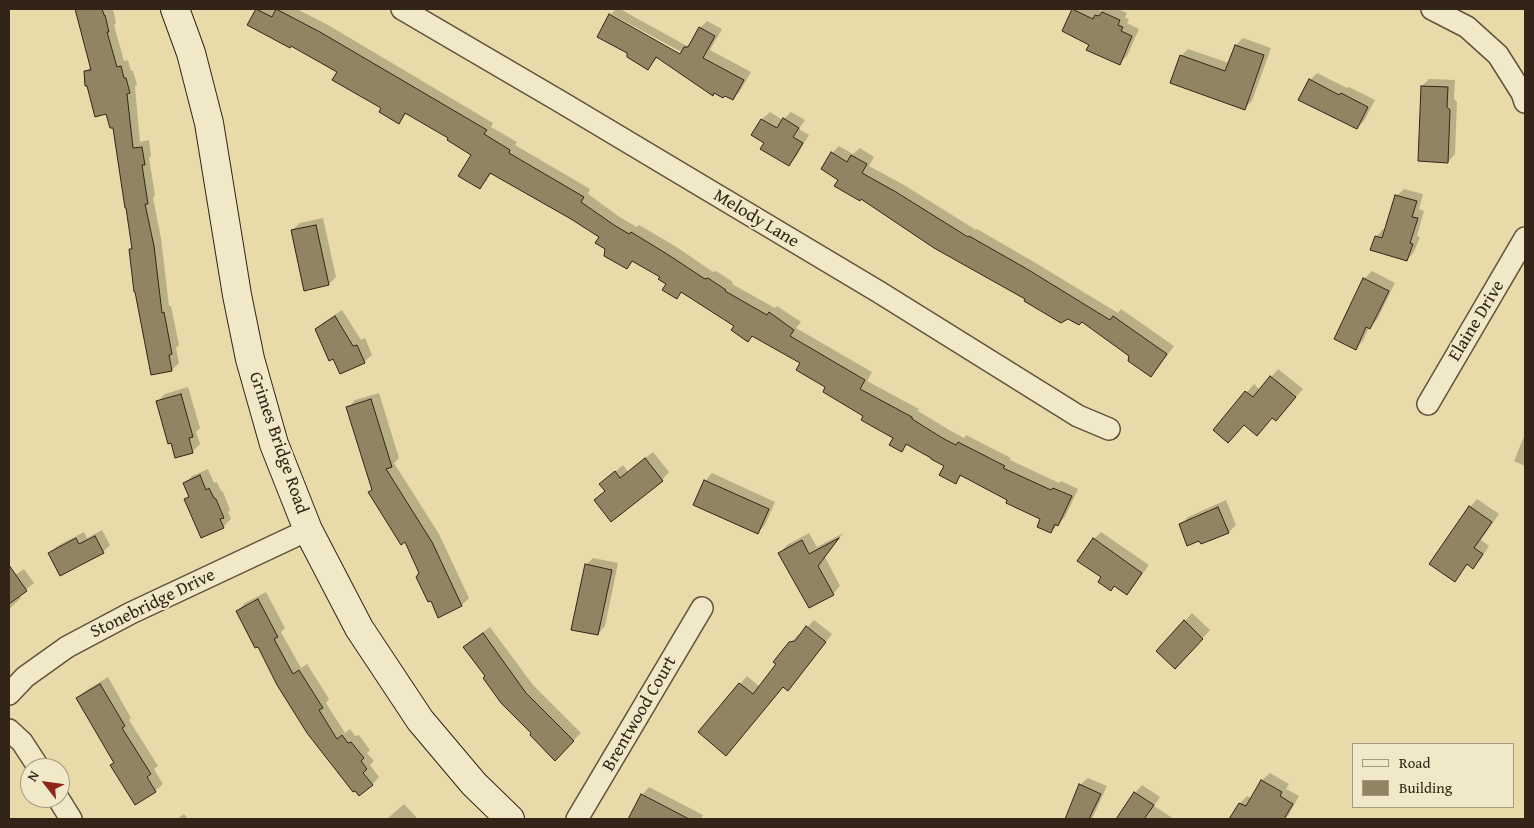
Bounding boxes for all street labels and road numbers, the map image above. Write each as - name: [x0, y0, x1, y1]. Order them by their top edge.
- street label: Melody Lane: [709, 185, 803, 253]
- street label: Elaine Drive: [1444, 277, 1510, 365]
- street label: Grimes Bridge Road: [244, 369, 312, 517]
- street label: Stonebridge Drive: [87, 564, 219, 644]
- street label: Brentwood Court: [598, 653, 682, 775]

